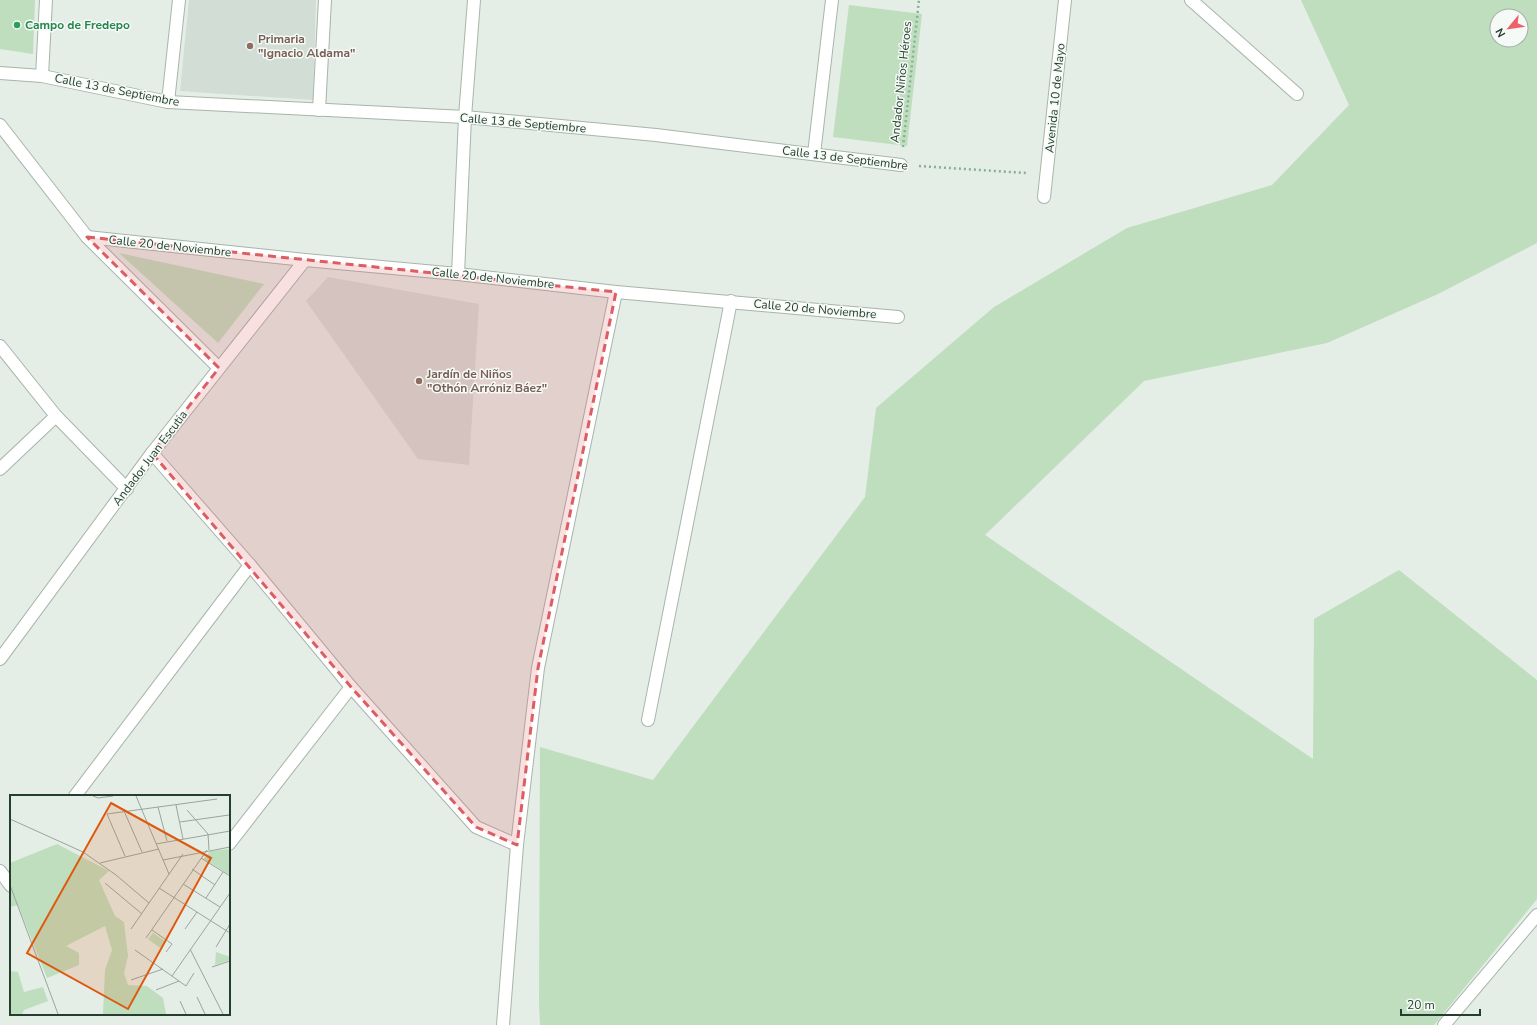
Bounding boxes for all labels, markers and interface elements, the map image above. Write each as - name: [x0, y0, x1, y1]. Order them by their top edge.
- north arrow: [1489, 8, 1529, 48]
- place label: Campo de Fredepo: [25, 17, 130, 33]
- marker: Campo de Fredepo: [12, 20, 22, 30]
- street label: Andador Niños Héroes: [887, 20, 915, 144]
- text: N: [1492, 25, 1509, 40]
- place label: Primaria "Ignacio Aldama": [258, 31, 355, 61]
- marker: Primaria "Ignacio Aldama": [245, 41, 255, 51]
- street label: Avenida 10 de Mayo: [1041, 42, 1069, 154]
- street label: Calle 13 de Septiembre: [53, 70, 181, 110]
- street label: Calle 13 de Septiembre: [459, 110, 587, 136]
- street label: Calle 13 de Septiembre: [781, 142, 909, 174]
- street label: Calle 20 de Noviembre: [108, 232, 232, 260]
- street label: Calle 20 de Noviembre: [431, 264, 555, 292]
- street label: Calle 20 de Noviembre: [753, 296, 877, 322]
- place label: Jardín de Niños "Othón Arróniz Báez": [426, 366, 547, 396]
- marker: Jardín de Niños "Othón Arróniz Báez": [414, 376, 424, 386]
- street label: Andador Juan Escutia: [109, 407, 191, 509]
- inset map: [10, 795, 230, 1015]
- scale bar: [1401, 991, 1480, 1017]
- text: 20 m: [1407, 997, 1435, 1013]

